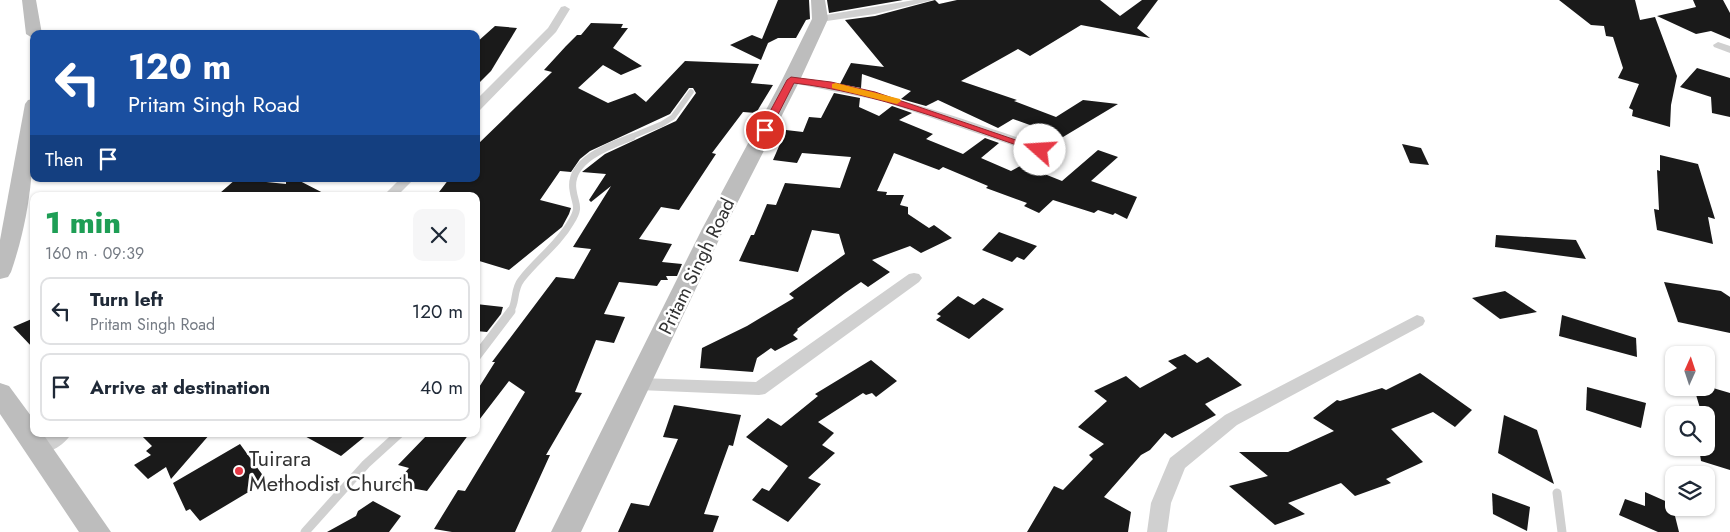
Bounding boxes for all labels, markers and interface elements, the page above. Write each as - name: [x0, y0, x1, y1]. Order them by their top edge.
- text: 120 m: [128, 42, 231, 92]
- icon: left: [45, 50, 110, 115]
- text: Pritam Singh Road: [128, 88, 300, 120]
- pin: [744, 109, 786, 151]
- icon: arrive: [751, 116, 779, 144]
- position arrow: [1013, 123, 1065, 175]
- icon: arrive: [94, 145, 122, 173]
- text: Then: [45, 146, 84, 173]
- street label: Pritam Singh Road: [652, 194, 741, 339]
- text: 1 min: [45, 201, 121, 244]
- button: close: [413, 209, 465, 261]
- text: 160 m · 09:39: [45, 242, 144, 265]
- text: Turn left: [90, 286, 163, 313]
- icon: left: [47, 297, 75, 325]
- text: 120 m: [412, 298, 463, 325]
- text: Pritam Singh Road: [90, 313, 215, 336]
- north arrow: [1665, 346, 1715, 396]
- map controls: [1665, 346, 1715, 516]
- icon: arrive: [47, 373, 75, 401]
- text: Arrive at destination: [90, 374, 270, 401]
- text: 40 m: [420, 374, 463, 401]
- button: search: [1665, 406, 1715, 456]
- place label: Tuirara Methodist Church: [249, 442, 413, 499]
- marker: Tuirara Methodist Church: [233, 465, 245, 477]
- button: layers: [1665, 466, 1715, 516]

